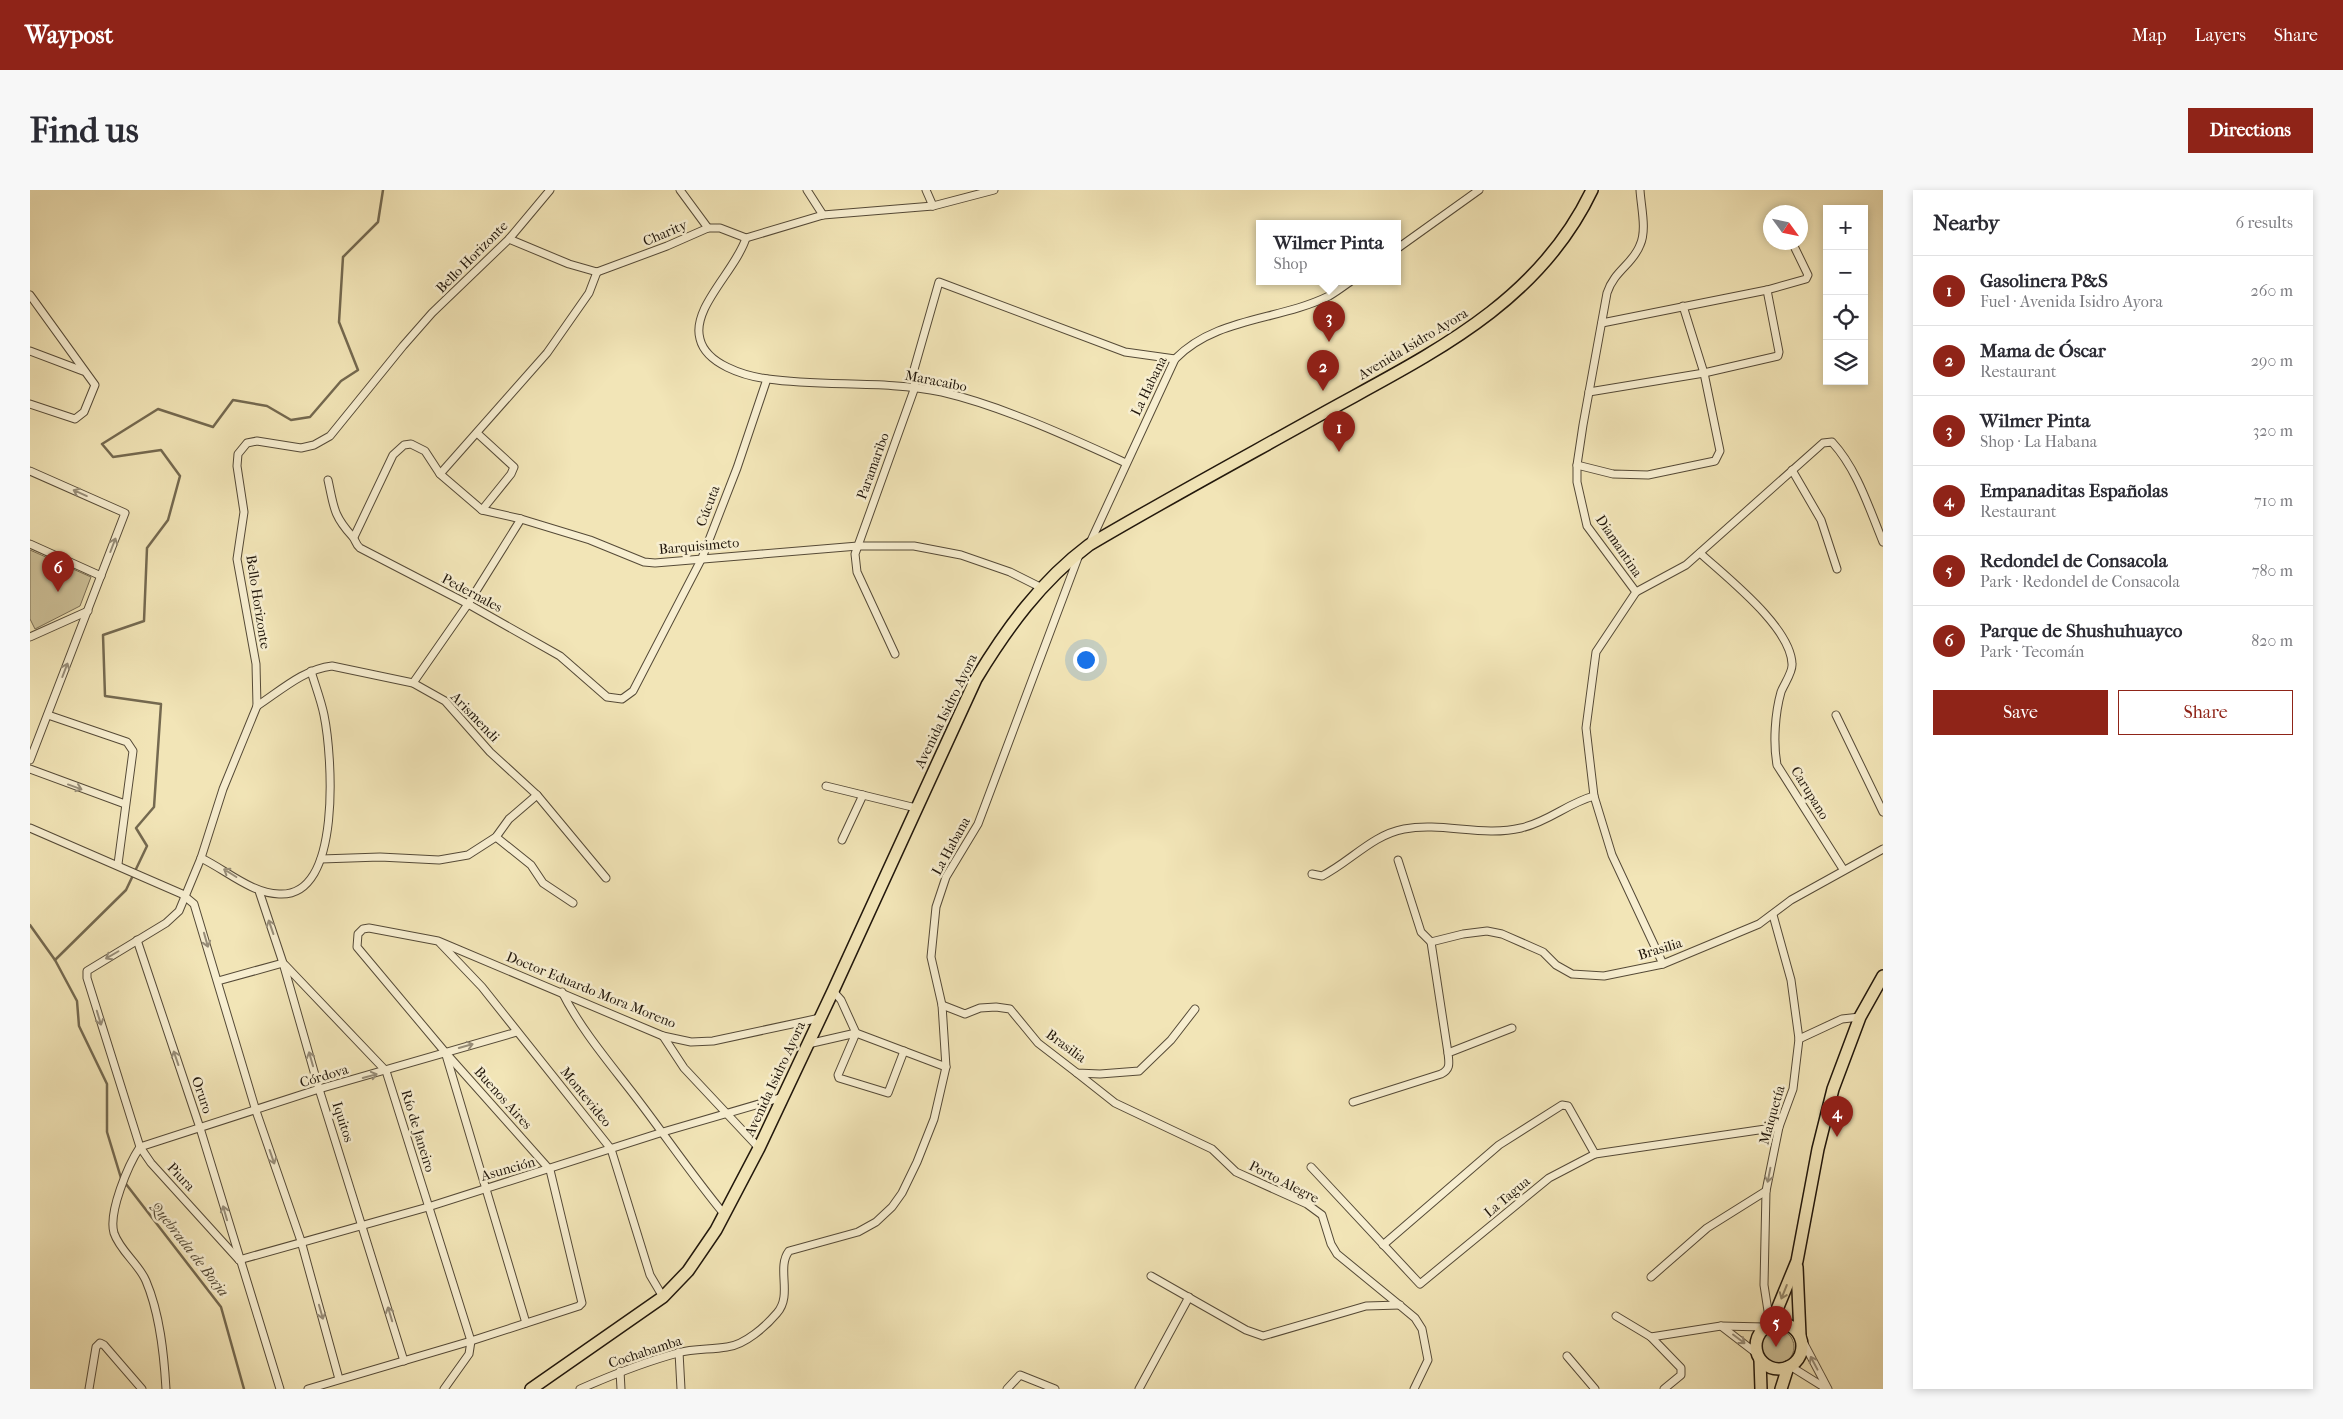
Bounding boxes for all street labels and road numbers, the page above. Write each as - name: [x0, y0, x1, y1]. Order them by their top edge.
- street label: Charity: [640, 216, 690, 250]
- street label: Bello Horizonte: [432, 217, 512, 297]
- street label: Avenida Isidro Ayora: [1354, 304, 1471, 384]
- street label: La Habana: [1127, 353, 1171, 418]
- street label: Maracaibo: [904, 367, 968, 395]
- street label: Paramaribo: [853, 430, 893, 502]
- street label: Cúcuta: [692, 482, 724, 529]
- street label: Diamantina: [1592, 512, 1646, 581]
- street label: Barquisimeto: [658, 534, 740, 558]
- street label: Bello Horizonte: [242, 554, 274, 650]
- street label: Pedernales: [439, 570, 505, 616]
- street label: Avenida Isidro Ayora: [911, 651, 981, 772]
- street label: Arismendi: [446, 688, 503, 745]
- street label: Carupano: [1787, 763, 1833, 823]
- street label: La Habana: [928, 813, 974, 878]
- street label: Brasilia: [1636, 934, 1685, 964]
- street label: Doctor Eduardo Mora Moreno: [504, 948, 678, 1032]
- street label: Avenida Isidro Ayora: [740, 1018, 809, 1140]
- street label: Brasilia: [1043, 1026, 1090, 1067]
- street label: Córdova: [298, 1060, 351, 1091]
- street label: Buenos Aires: [470, 1063, 536, 1133]
- street label: Montevideo: [557, 1064, 615, 1130]
- street label: Oruro: [188, 1074, 216, 1116]
- street label: Maiquetía: [1755, 1083, 1789, 1147]
- street label: Río de Janeiro: [397, 1088, 439, 1174]
- street label: Iquitos: [328, 1100, 358, 1144]
- street label: Asunción: [478, 1153, 537, 1185]
- street label: Porto Alegre: [1246, 1157, 1322, 1207]
- street label: Piura: [164, 1159, 199, 1195]
- street label: La Tagua: [1481, 1173, 1534, 1221]
- street label: Cochabamba: [606, 1332, 684, 1372]

